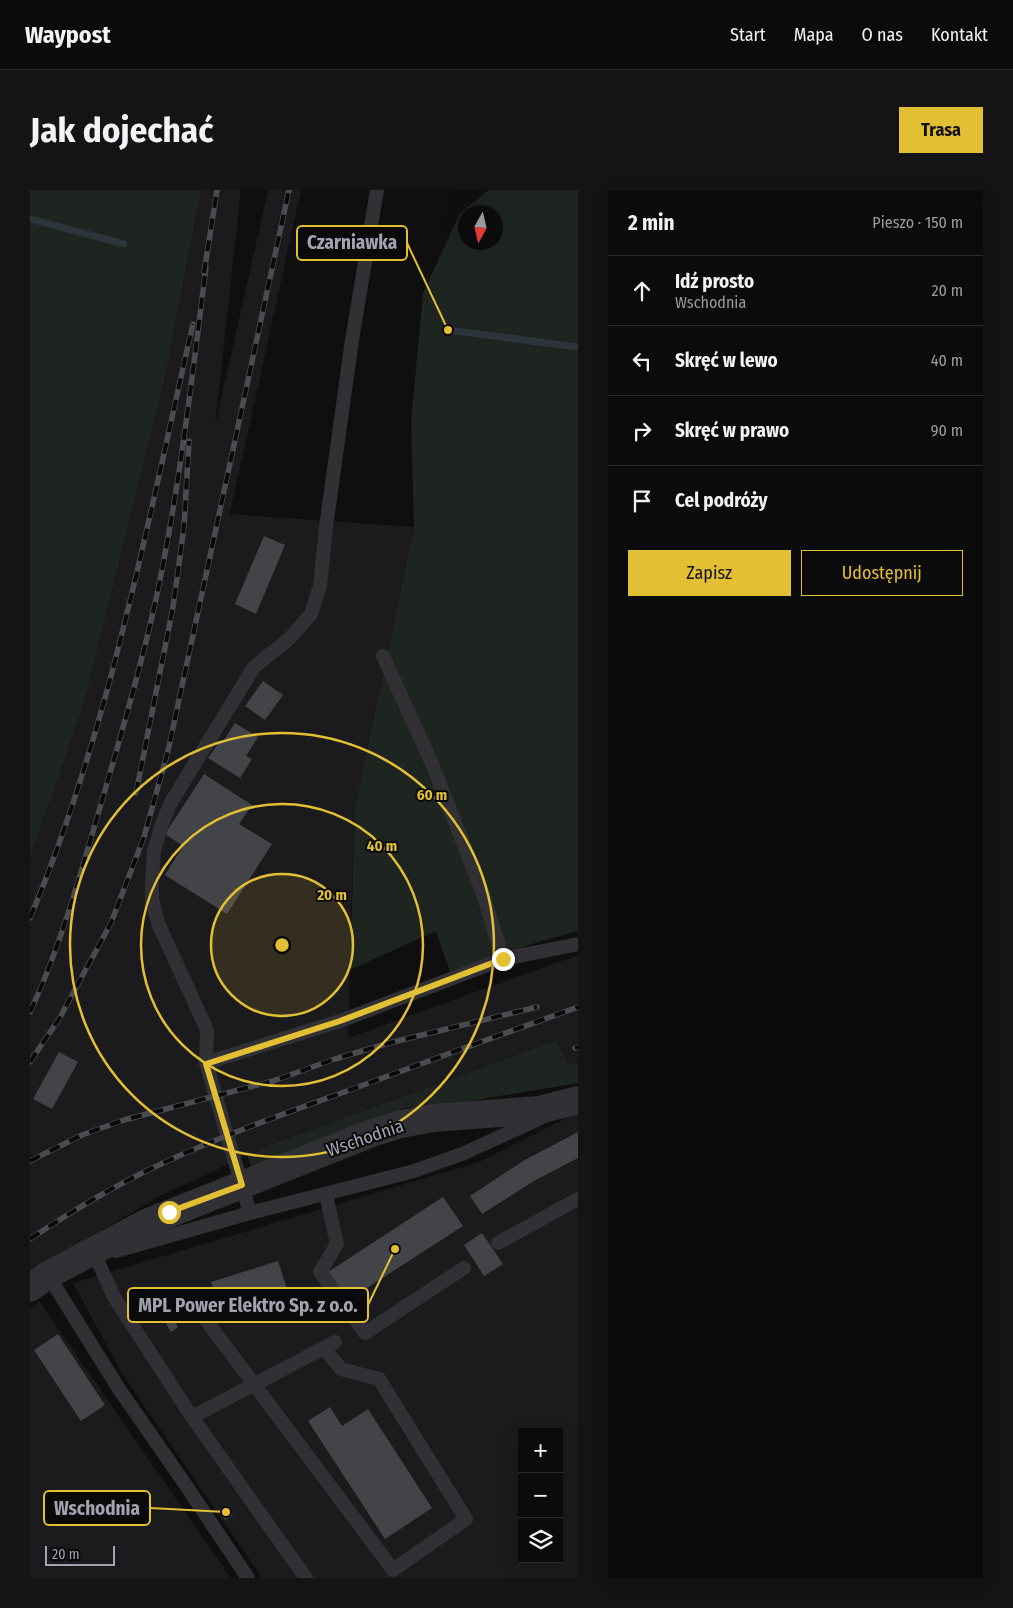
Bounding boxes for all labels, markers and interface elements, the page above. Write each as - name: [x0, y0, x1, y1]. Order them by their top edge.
- text: Waypost: [25, 21, 111, 49]
- text: Start: [730, 24, 766, 46]
- text: Mapa: [794, 24, 834, 46]
- text: O nas: [862, 24, 903, 46]
- text: Kontakt: [931, 24, 988, 46]
- button: Trasa: [899, 107, 983, 153]
- text: Jak dojechać: [30, 109, 213, 151]
- north arrow: [458, 205, 503, 250]
- text: 2 min: [628, 210, 675, 236]
- text: Pieszo · 150 m: [872, 213, 963, 232]
- callout: Czarniawka: [297, 226, 407, 260]
- text: Czarniawka: [307, 231, 397, 254]
- text: Idź prosto: [675, 270, 754, 293]
- icon: ahead: [628, 277, 656, 305]
- text: 20 m: [932, 281, 963, 300]
- text: Wschodnia: [675, 293, 746, 312]
- icon: left: [628, 347, 656, 375]
- text: Skręć w lewo: [675, 349, 778, 372]
- text: 40 m: [931, 351, 963, 370]
- icon: right: [628, 417, 656, 445]
- text: Skręć w prawo: [675, 419, 789, 442]
- text: 90 m: [931, 421, 963, 440]
- icon: arrive: [628, 487, 656, 515]
- text: Cel podróży: [675, 489, 768, 512]
- button: Zapisz: [628, 550, 791, 596]
- button: Udostępnij: [801, 550, 963, 596]
- text: 60 m: [417, 786, 447, 804]
- text: 40 m: [367, 837, 397, 855]
- text: 20 m: [316, 886, 347, 904]
- centre of rings: [273, 936, 291, 954]
- route end: [492, 948, 515, 971]
- street label: Wschodnia: [324, 1114, 407, 1161]
- route start: [158, 1201, 181, 1224]
- callout: MPL Power Elektro Sp. z o.o.: [128, 1288, 368, 1322]
- text: MPL Power Elektro Sp. z o.o.: [138, 1294, 358, 1317]
- map controls: [518, 1428, 563, 1563]
- button: +: [518, 1428, 563, 1473]
- button: −: [518, 1473, 563, 1518]
- callout: Wschodnia: [44, 1491, 150, 1525]
- text: Wschodnia: [54, 1497, 140, 1520]
- button: layers: [518, 1518, 563, 1563]
- scale bar: [45, 1543, 115, 1566]
- text: 20 m: [52, 1546, 80, 1563]

